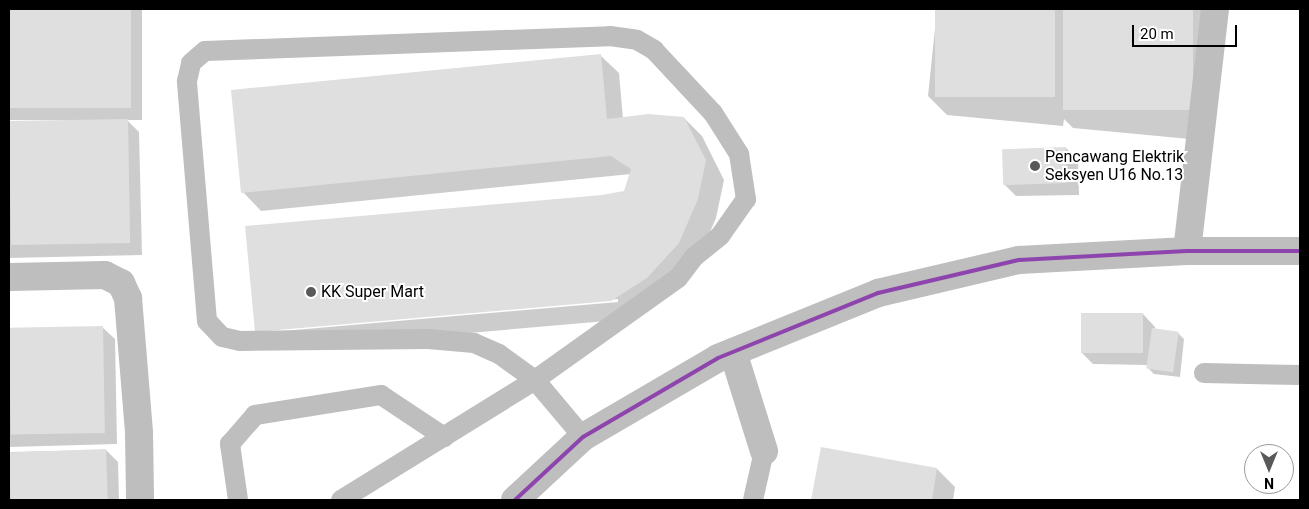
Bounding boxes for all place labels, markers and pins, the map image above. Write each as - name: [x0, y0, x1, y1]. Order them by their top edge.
- place label: Pencawang Elektrik Seksyen U16 No.13: [1045, 147, 1184, 185]
- marker: Pencawang Elektrik Seksyen U16 No.13: [1029, 160, 1041, 172]
- place label: KK Super Mart: [321, 282, 424, 302]
- marker: KK Super Mart: [305, 286, 317, 298]

